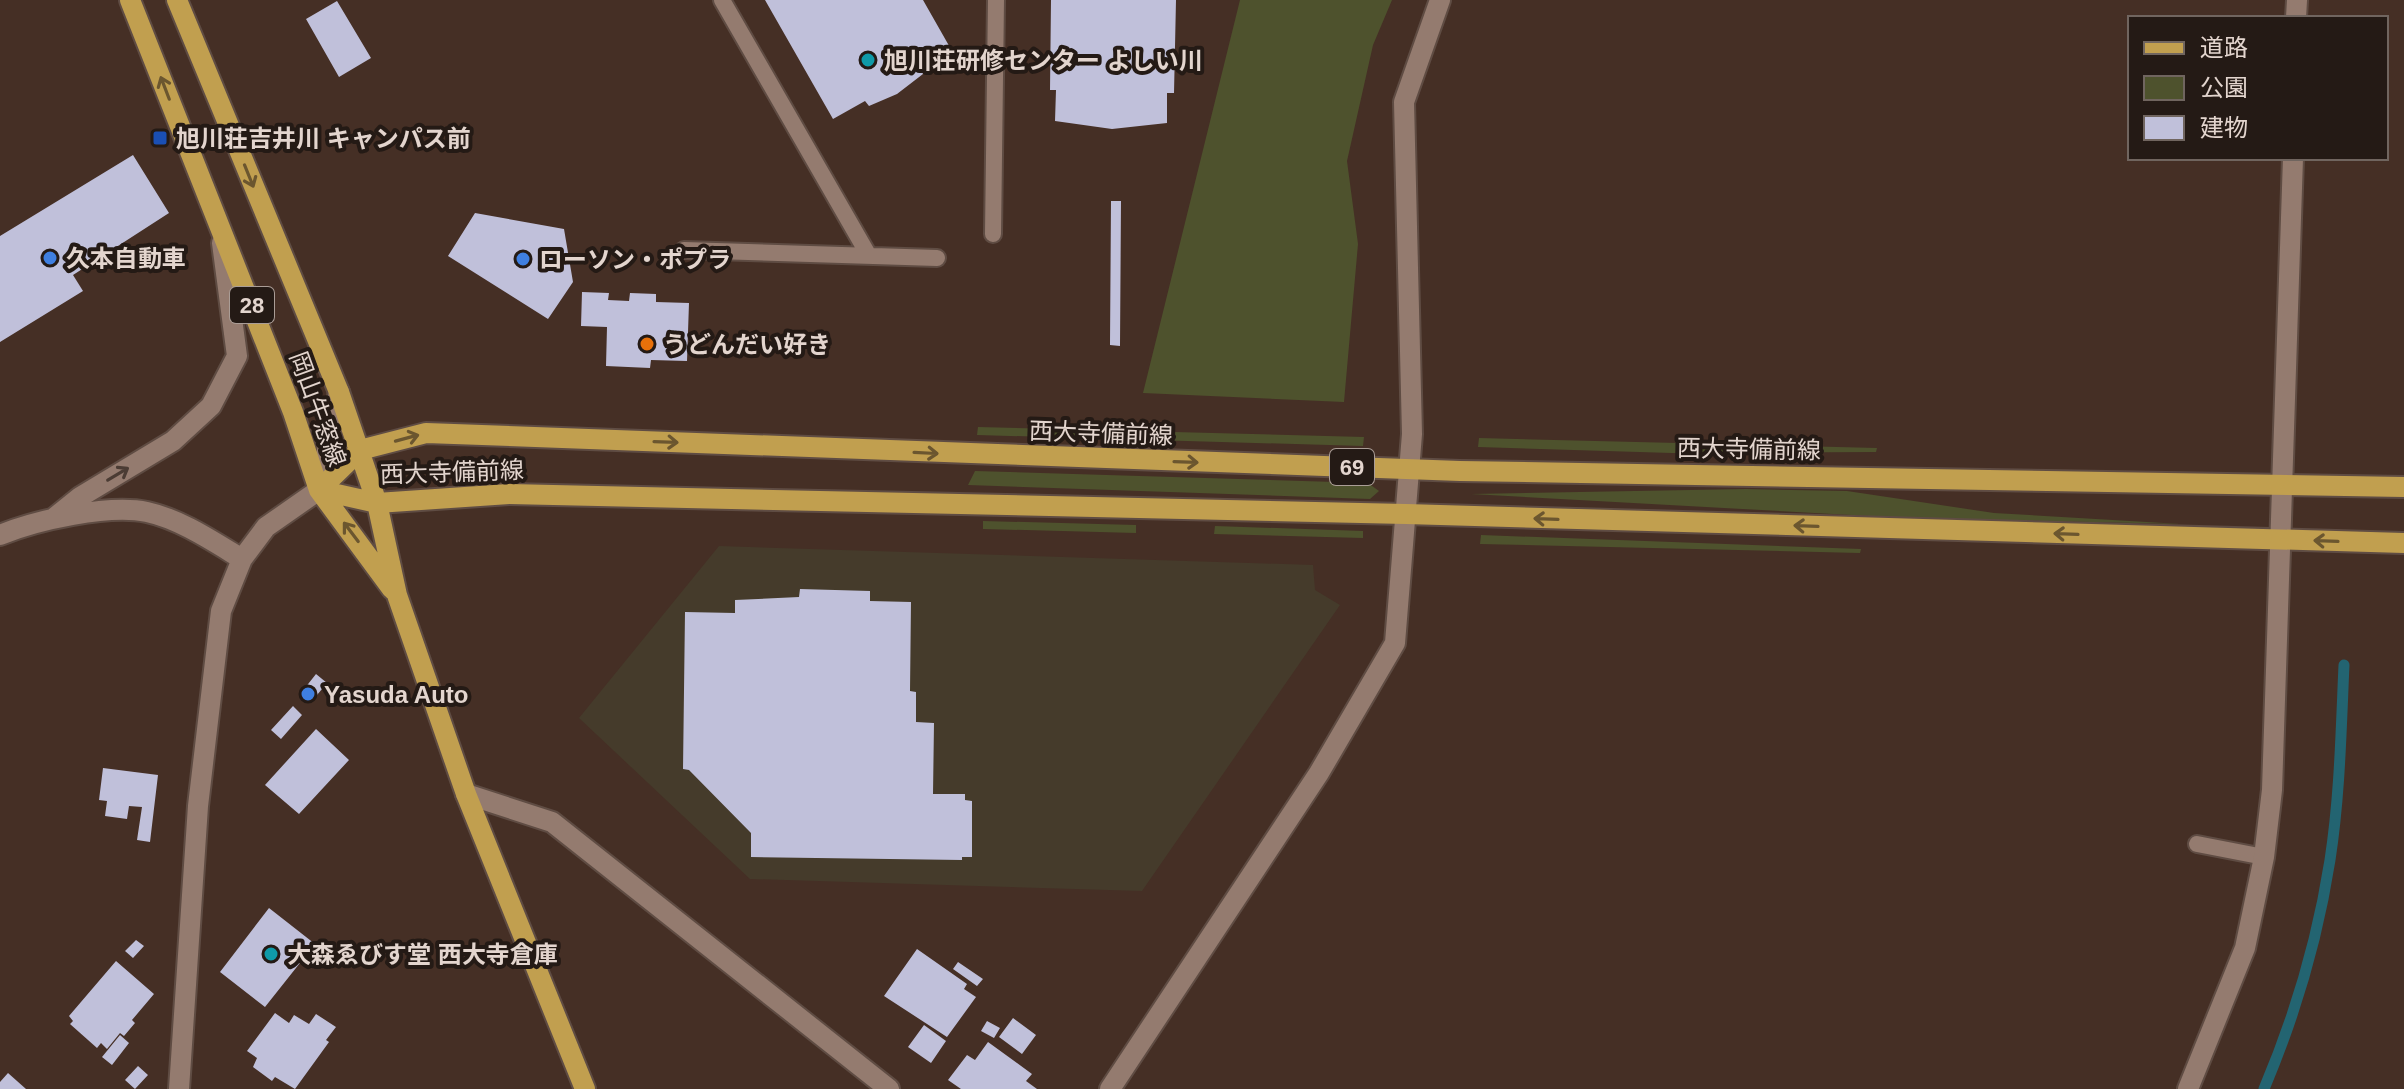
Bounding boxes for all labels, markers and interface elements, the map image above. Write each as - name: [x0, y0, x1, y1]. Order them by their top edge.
- legend: [2128, 16, 2388, 160]
- text: 道路: [2200, 34, 2248, 61]
- place label: 旭川荘研修センター よしい川: [884, 47, 1203, 74]
- marker: 旭川荘研修センター よしい川: [859, 51, 877, 69]
- text: 公園: [2200, 74, 2248, 101]
- one-way arrow: [157, 76, 171, 101]
- text: 建物: [2200, 114, 2248, 141]
- place label: 旭川荘吉井川 キャンパス前: [176, 125, 471, 152]
- marker: 旭川荘吉井川 キャンパス前: [151, 129, 169, 147]
- one-way arrow: [243, 163, 258, 188]
- place label: 久本自動車: [66, 245, 186, 272]
- place label: ローソン・ポプラ: [539, 246, 731, 273]
- marker: 久本自動車: [41, 249, 59, 267]
- marker: ローソン・ポプラ: [514, 250, 532, 268]
- road number: 28: [230, 287, 274, 323]
- place label: うどんだい好き: [663, 331, 831, 358]
- marker: うどんだい好き: [638, 335, 656, 353]
- street label: 岡山牛窓線: [285, 348, 351, 470]
- street label: 西大寺備前線: [1029, 417, 1173, 449]
- one-way arrow: [394, 429, 420, 444]
- street label: 西大寺備前線: [1677, 434, 1821, 464]
- one-way arrow: [652, 435, 679, 450]
- one-way arrow: [912, 446, 939, 461]
- road number: 69: [1330, 449, 1374, 485]
- one-way arrow: [1172, 454, 1199, 469]
- street label: 西大寺備前線: [380, 456, 524, 488]
- one-way arrow: [106, 466, 129, 482]
- one-way arrow: [1533, 511, 1560, 526]
- one-way arrow: [1793, 519, 1820, 534]
- one-way arrow: [342, 522, 359, 544]
- one-way arrow: [2053, 526, 2080, 541]
- one-way arrow: [2313, 534, 2340, 549]
- place label: Yasuda Auto: [324, 681, 468, 708]
- marker: Yasuda Auto: [299, 685, 317, 703]
- place label: 大森ゑびす堂 西大寺倉庫: [287, 941, 558, 968]
- marker: 大森ゑびす堂 西大寺倉庫: [262, 945, 280, 963]

